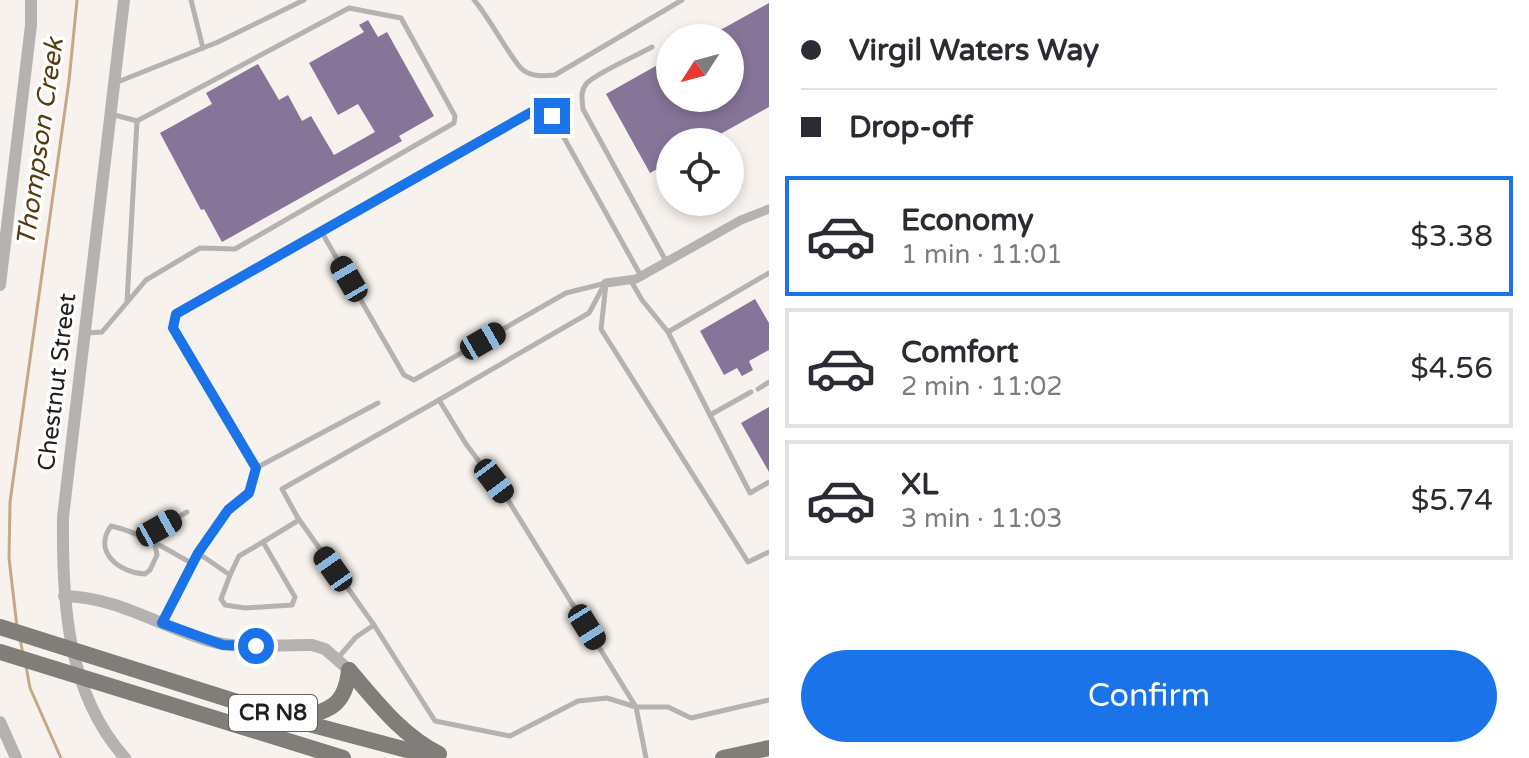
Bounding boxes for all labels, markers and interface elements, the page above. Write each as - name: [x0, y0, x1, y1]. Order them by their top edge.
- north arrow: [656, 24, 744, 112]
- map controls: [656, 24, 744, 216]
- text: Virgil Waters Way: [849, 32, 1099, 69]
- water label: Thompson Creek: [10, 34, 70, 248]
- route end: [534, 98, 570, 134]
- text: Drop-off: [849, 109, 973, 146]
- button: locate: [656, 128, 744, 216]
- icon: car: [805, 200, 877, 272]
- text: Economy: [901, 202, 1034, 239]
- text: $3.38: [1410, 218, 1493, 255]
- text: 1 min · 11:01: [901, 239, 1063, 270]
- car: [327, 252, 371, 306]
- street label: Chestnut Street: [32, 292, 82, 472]
- car: [456, 319, 510, 363]
- icon: car: [805, 332, 877, 404]
- text: Comfort: [901, 334, 1019, 371]
- text: $4.56: [1410, 350, 1493, 387]
- text: 2 min · 11:02: [901, 371, 1063, 402]
- car: [470, 455, 518, 507]
- icon: car: [805, 464, 877, 536]
- text: XL: [901, 466, 938, 503]
- text: $5.74: [1411, 482, 1493, 519]
- text: 3 min · 11:03: [901, 503, 1063, 534]
- car: [132, 506, 186, 550]
- car: [309, 542, 357, 596]
- car: [564, 600, 610, 654]
- route start: [238, 628, 274, 664]
- button: Confirm: [801, 650, 1497, 742]
- road number: CR N8: [229, 695, 317, 731]

